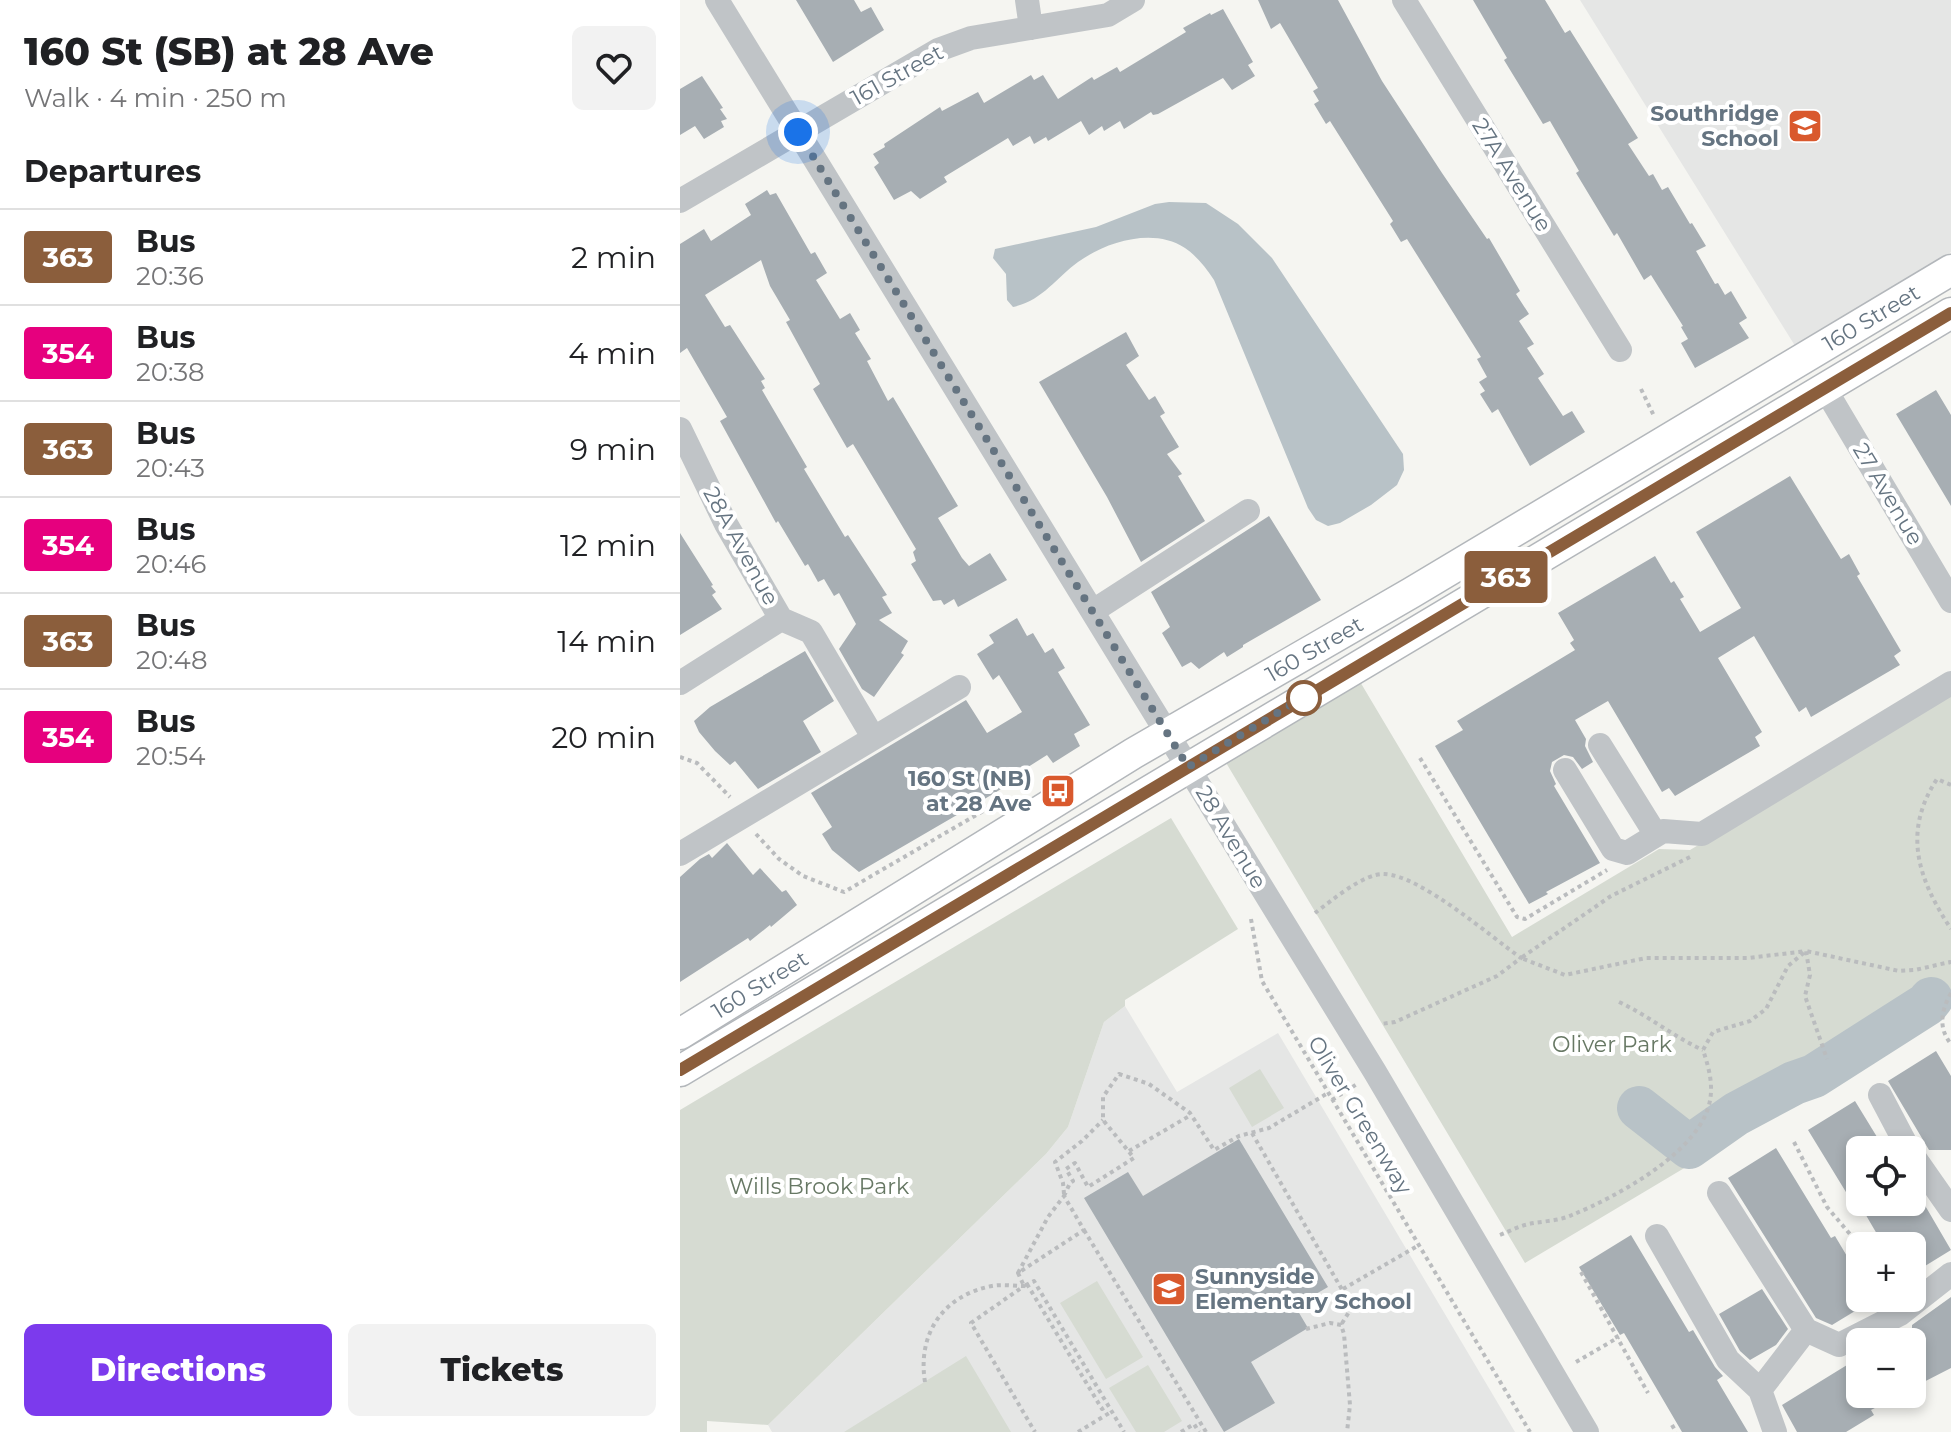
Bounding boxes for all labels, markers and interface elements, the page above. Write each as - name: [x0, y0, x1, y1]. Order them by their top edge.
- button: heart: [572, 26, 656, 110]
- text: 160 St (SB) at 28 Ave: [24, 28, 434, 75]
- street label: 161 Street: [846, 39, 948, 111]
- text: Walk · 4 min · 250 m: [24, 82, 287, 114]
- place label: Southridge School: [1650, 100, 1779, 152]
- school or university icon: Southridge School: [1786, 107, 1824, 145]
- your location: [778, 112, 818, 152]
- street label: 27A Avenue: [1466, 113, 1558, 237]
- text: Departures: [24, 153, 201, 190]
- text: Bus: [136, 223, 196, 260]
- text: 2 min: [571, 239, 656, 276]
- text: 363: [43, 240, 94, 274]
- text: 20:36: [136, 260, 204, 292]
- street label: 160 Street: [1818, 278, 1925, 357]
- text: Bus: [136, 319, 196, 356]
- text: 4 min: [568, 335, 656, 372]
- text: 354: [42, 336, 94, 370]
- text: 20:38: [136, 356, 205, 388]
- text: Bus: [136, 415, 196, 452]
- text: 9 min: [570, 431, 656, 468]
- text: 363: [43, 432, 94, 466]
- street label: 27 Avenue: [1847, 438, 1929, 550]
- text: 20:43: [136, 452, 205, 484]
- street label: 28A Avenue: [697, 482, 785, 610]
- text: Bus: [136, 511, 196, 548]
- text: 12 min: [560, 527, 656, 564]
- text: 354: [42, 528, 94, 562]
- text: 20:46: [136, 548, 206, 580]
- line badge: 363: [1460, 551, 1552, 603]
- text: 363: [1481, 560, 1532, 594]
- text: Bus: [136, 607, 196, 644]
- street label: 160 Street: [1261, 610, 1368, 688]
- text: 14 min: [557, 623, 656, 660]
- text: 363: [43, 624, 94, 658]
- text: 20:48: [136, 644, 207, 676]
- unlabelled marker: [1287, 681, 1321, 715]
- text: Bus: [136, 703, 196, 740]
- text: 20 min: [551, 719, 656, 756]
- text: 354: [42, 720, 94, 754]
- text: 20:54: [136, 740, 205, 772]
- place label: 160 St (NB) at 28 Ave: [908, 765, 1032, 817]
- bus stop icon: 160 St (NB) at 28 Ave: [1039, 772, 1077, 810]
- street label: 28 Avenue: [1190, 781, 1272, 893]
- street label: 160 Street: [707, 945, 813, 1024]
- street label: Oliver Greenway: [1302, 1031, 1418, 1199]
- park label: Oliver Park: [1552, 1031, 1673, 1058]
- map controls: [1846, 1136, 1926, 1408]
- button: locate: [1846, 1136, 1926, 1216]
- park label: Wills Brook Park: [729, 1173, 910, 1200]
- button: +: [1846, 1232, 1926, 1312]
- place label: Sunnyside Elementary School: [1195, 1263, 1412, 1315]
- school or university icon: Sunnyside Elementary School: [1150, 1270, 1188, 1308]
- button: Directions: [24, 1324, 332, 1416]
- button: Tickets: [348, 1324, 656, 1416]
- button: −: [1846, 1328, 1926, 1408]

